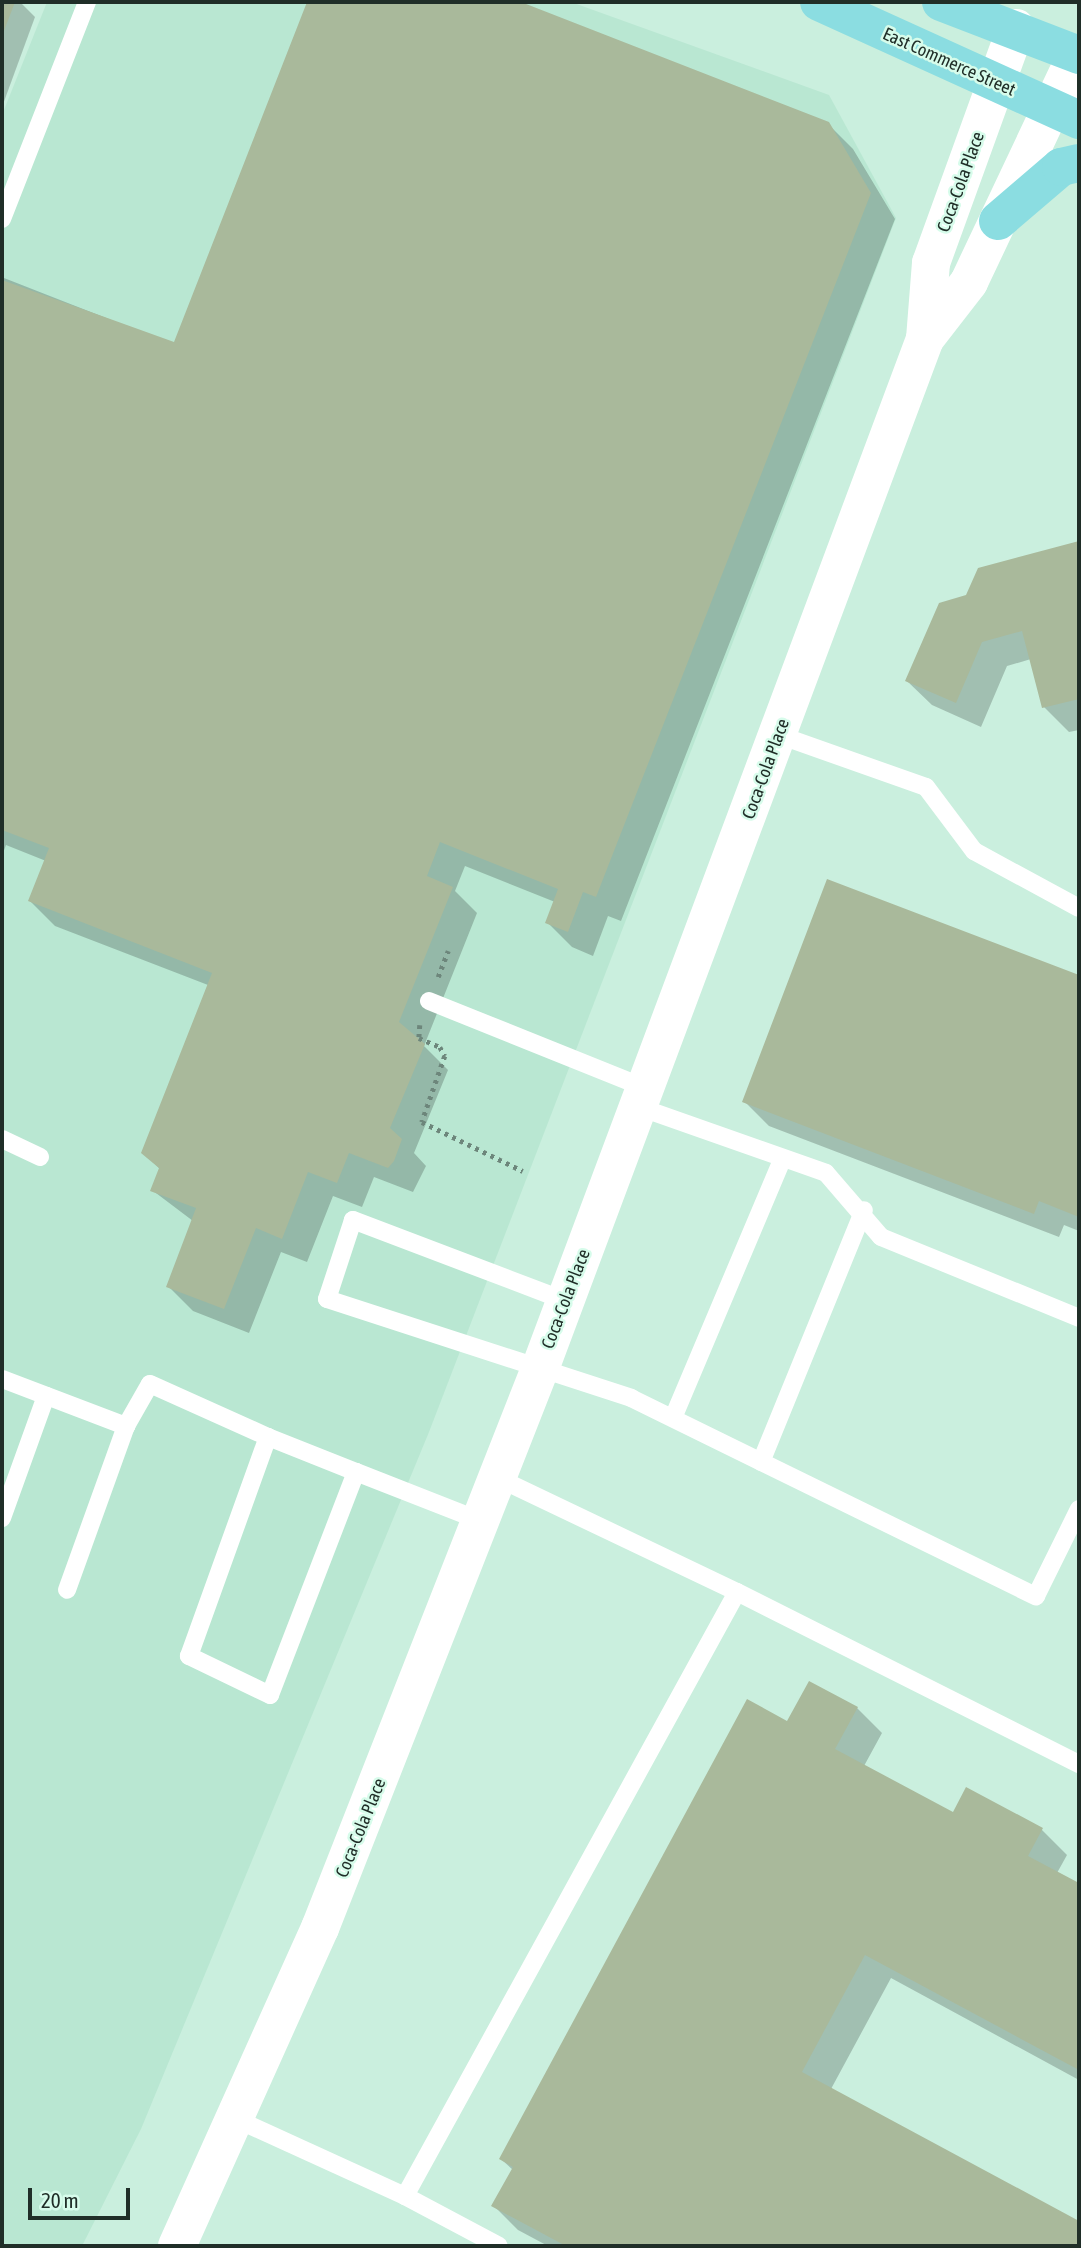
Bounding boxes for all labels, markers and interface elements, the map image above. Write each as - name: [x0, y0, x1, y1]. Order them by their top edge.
- street label: East Commerce Street: [879, 23, 1019, 101]
- street label: Coca-Cola Place: [933, 129, 989, 235]
- street label: Coca-Cola Place: [738, 716, 794, 822]
- street label: Coca-Cola Place: [537, 1246, 595, 1352]
- street label: Coca-Cola Place: [331, 1775, 391, 1881]
- scale bar: [32, 2174, 133, 2218]
- text: 20 m: [41, 2188, 79, 2212]

